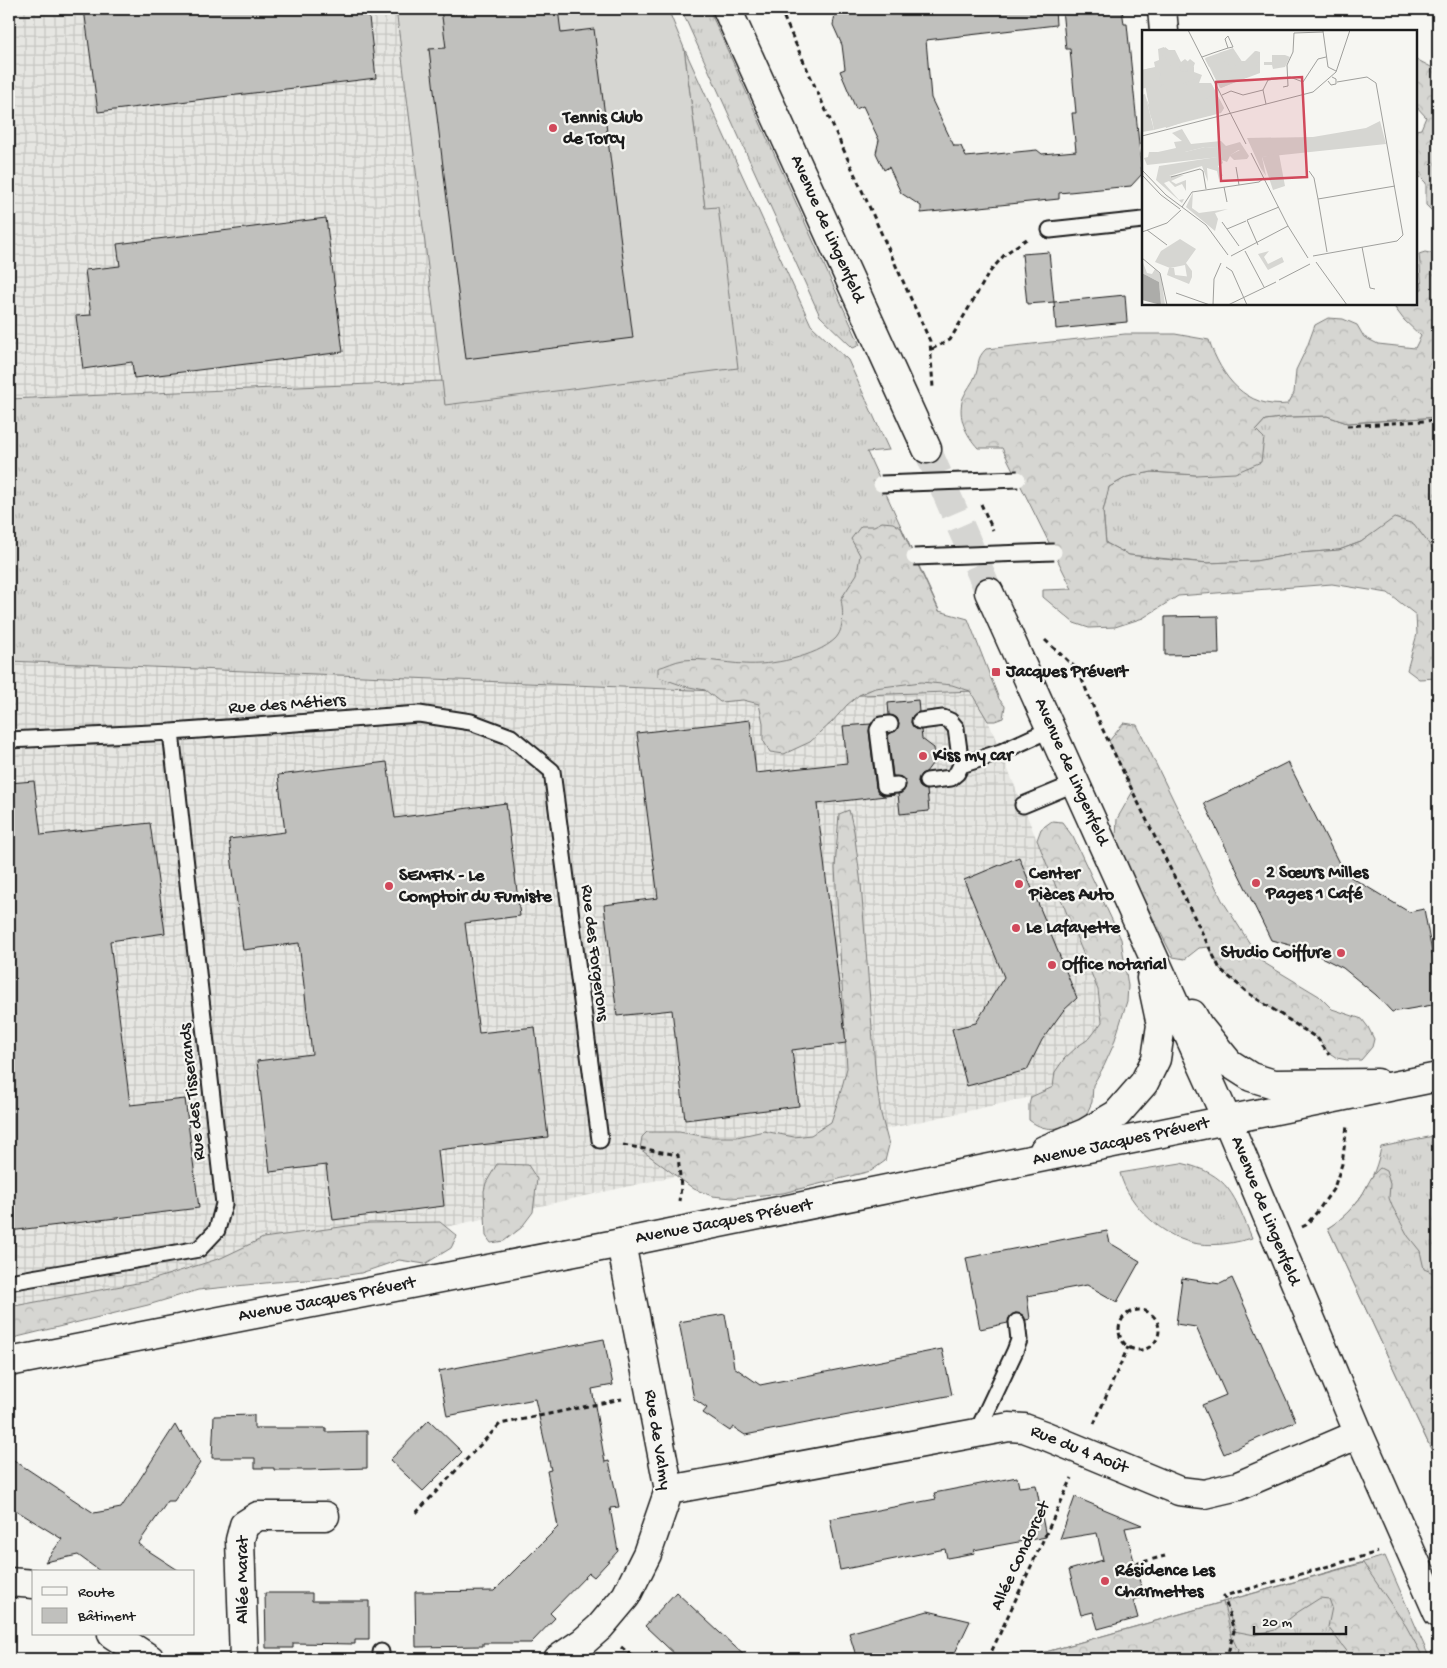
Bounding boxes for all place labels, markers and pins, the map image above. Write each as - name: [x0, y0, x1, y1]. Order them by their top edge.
- place label: Tennis Club de Torcy: [561, 108, 643, 150]
- marker: Tennis Club de Torcy: [547, 122, 559, 134]
- place label: Jacques Prévert: [1005, 662, 1129, 683]
- marker: Jacques Prévert: [990, 666, 1002, 678]
- place label: Kiss my car: [932, 746, 1015, 767]
- marker: Kiss my car: [917, 750, 929, 762]
- place label: 2 Sœurs Milles Pages 1 Café: [1265, 863, 1370, 905]
- place label: Center Pièces Auto: [1028, 864, 1115, 906]
- place label: SEMFIX - Le Comptoir du Fumiste: [398, 866, 553, 908]
- marker: 2 Sœurs Milles Pages 1 Café: [1250, 877, 1262, 889]
- marker: Center Pièces Auto: [1013, 878, 1025, 890]
- marker: SEMFIX - Le Comptoir du Fumiste: [383, 880, 395, 892]
- place label: Le Lafayette: [1026, 918, 1121, 939]
- marker: Le Lafayette: [1010, 922, 1022, 934]
- place label: Studio Coiffure: [1221, 943, 1332, 964]
- marker: Studio Coiffure: [1335, 947, 1347, 959]
- place label: Office notarial: [1062, 955, 1167, 976]
- marker: Office notarial: [1046, 959, 1058, 971]
- place label: Résidence Les Charmettes: [1114, 1561, 1216, 1603]
- marker: Résidence Les Charmettes: [1099, 1575, 1111, 1587]

